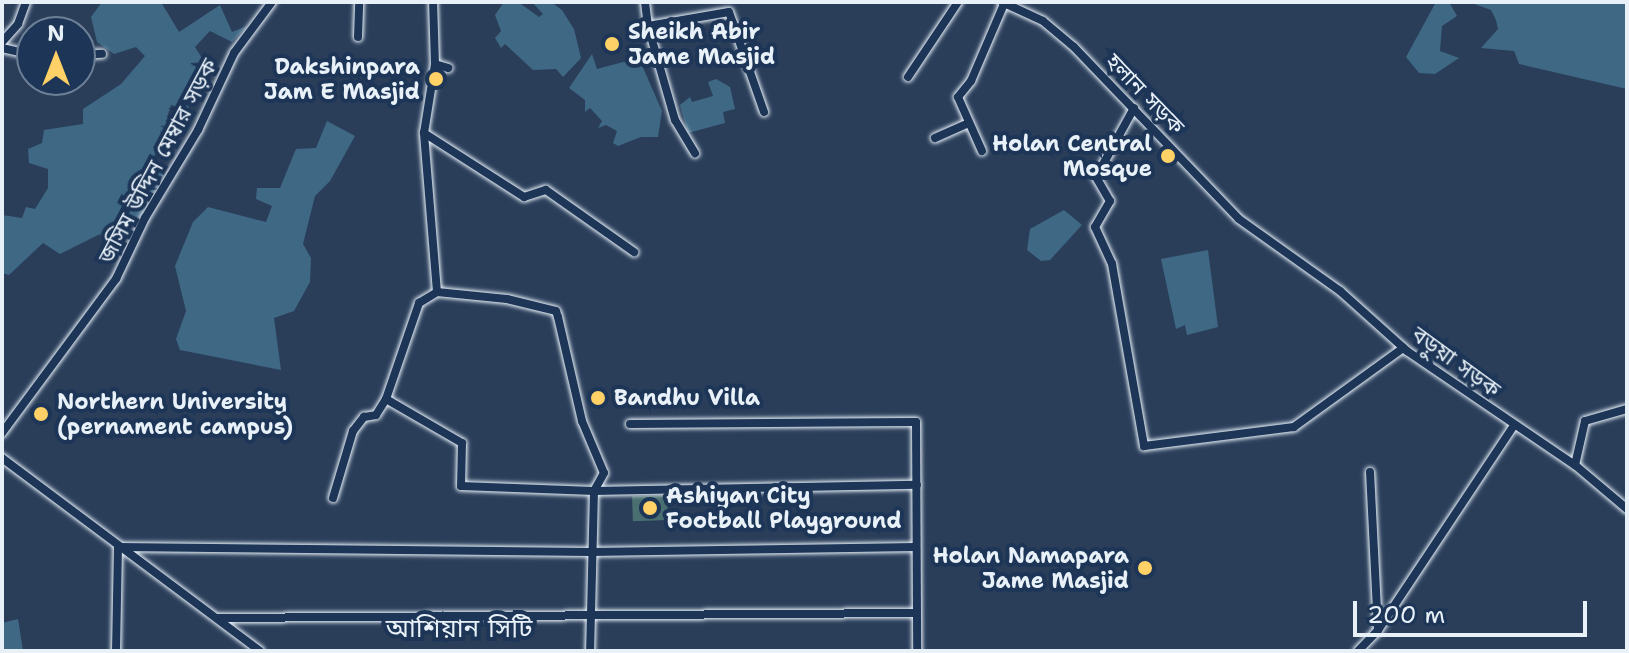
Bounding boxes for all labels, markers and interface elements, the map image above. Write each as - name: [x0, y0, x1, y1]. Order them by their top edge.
- north arrow: [16, 16, 96, 96]
- place label: Sheikh Abir Jame Masjid: [628, 18, 775, 70]
- text: N: [47, 19, 65, 48]
- marker: Sheikh Abir Jame Masjid: [603, 35, 621, 53]
- street label: হলান সড়ক: [1100, 48, 1190, 140]
- place label: Dakshinpara Jam E Masjid: [264, 53, 420, 104]
- street label: জসিম উদ্দিন মেম্বার সড়ক: [93, 54, 223, 268]
- marker: Dakshinpara Jam E Masjid: [427, 70, 445, 88]
- place label: Holan Central Mosque: [992, 130, 1152, 182]
- marker: Holan Central Mosque: [1159, 147, 1177, 165]
- street label: বড়ুয়া সড়ক: [1407, 321, 1505, 403]
- place label: Bandhu Villa: [614, 385, 760, 411]
- place label: Northern University (pernament campus): [57, 388, 293, 440]
- marker: Bandhu Villa: [589, 389, 607, 407]
- marker: Northern University (pernament campus): [32, 405, 50, 423]
- place label: Ashiyan City Football Playground: [666, 482, 902, 534]
- marker: Ashiyan City Football Playground: [641, 499, 659, 517]
- place label: Holan Namapara Jame Masjid: [933, 542, 1129, 594]
- marker: Holan Namapara Jame Masjid: [1136, 559, 1154, 577]
- scale bar: [1357, 585, 1591, 635]
- text: 200 m: [1367, 599, 1445, 631]
- district label: আশিয়ান সিটি: [386, 612, 532, 644]

